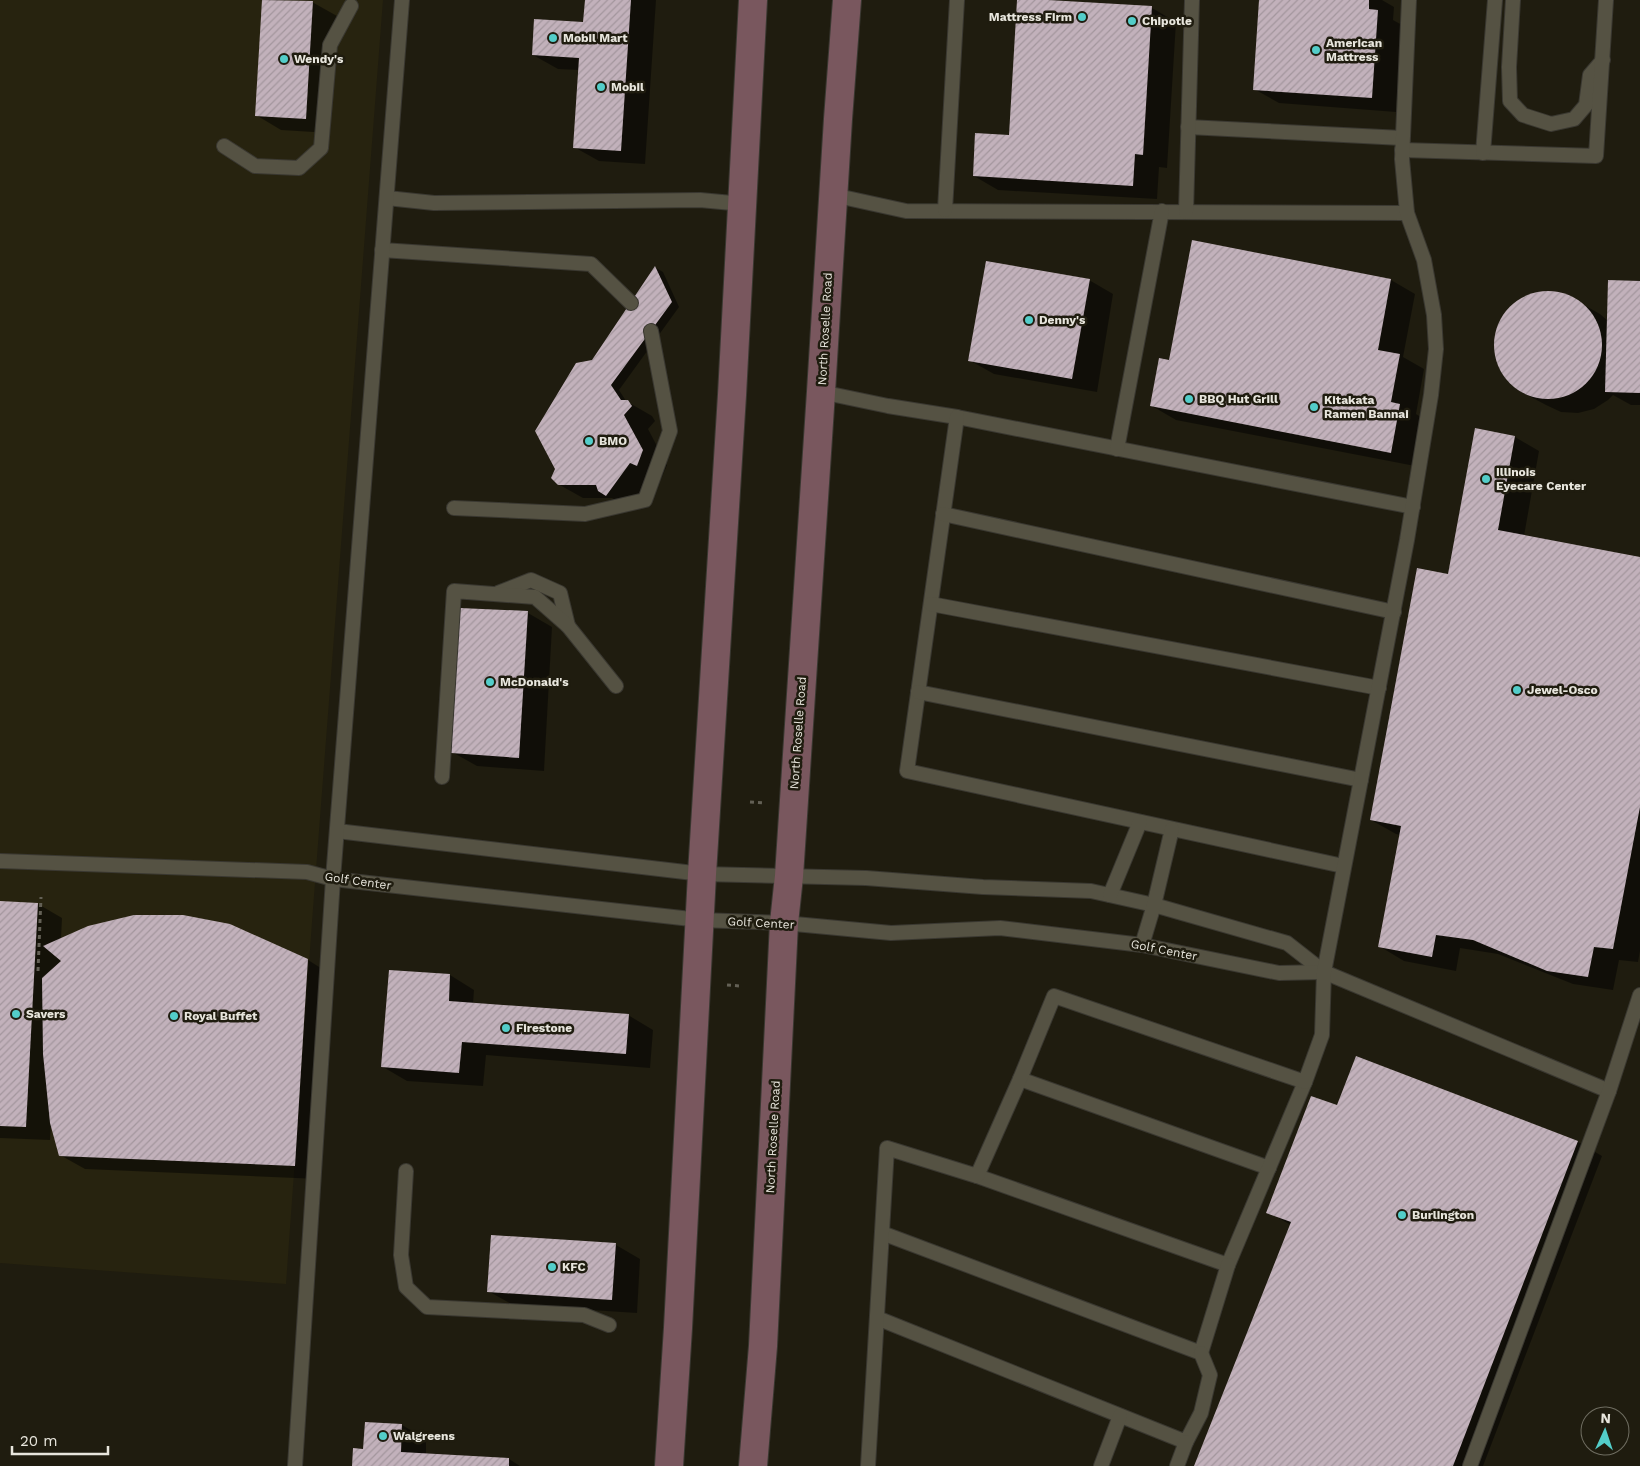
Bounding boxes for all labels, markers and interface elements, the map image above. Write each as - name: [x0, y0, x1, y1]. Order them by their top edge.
- place label: Mattress Firm: [989, 10, 1072, 24]
- marker: Mattress Firm: [1076, 11, 1088, 23]
- place label: Chipotle: [1142, 14, 1192, 28]
- marker: Chipotle: [1126, 15, 1138, 27]
- place label: Mobil Mart: [563, 31, 628, 45]
- marker: Mobil Mart: [547, 32, 559, 44]
- place label: American Mattress: [1326, 36, 1382, 64]
- marker: American Mattress: [1310, 44, 1322, 56]
- place label: Wendy's: [294, 52, 344, 66]
- marker: Wendy's: [278, 53, 290, 65]
- place label: Mobil: [611, 80, 644, 94]
- marker: Mobil: [595, 81, 607, 93]
- street label: North Roselle Road: [815, 272, 835, 386]
- place label: Denny's: [1039, 313, 1086, 327]
- marker: Denny's: [1023, 314, 1035, 326]
- place label: BBQ Hut Grill: [1199, 392, 1278, 406]
- marker: BBQ Hut Grill: [1183, 393, 1195, 405]
- place label: Kitakata Ramen Bannai: [1324, 393, 1409, 421]
- marker: Kitakata Ramen Bannai: [1308, 401, 1320, 413]
- place label: BMO: [599, 434, 627, 448]
- marker: BMO: [583, 435, 595, 447]
- place label: Illinois Eyecare Center: [1496, 465, 1587, 493]
- marker: Illinois Eyecare Center: [1480, 473, 1492, 485]
- place label: McDonald's: [500, 675, 569, 689]
- marker: McDonald's: [484, 676, 496, 688]
- street label: North Roselle Road: [787, 676, 809, 790]
- place label: Jewel-Osco: [1527, 683, 1598, 697]
- marker: Jewel-Osco: [1511, 684, 1523, 696]
- street label: Golf Center: [324, 869, 392, 893]
- street label: Golf Center: [727, 914, 795, 932]
- street label: Golf Center: [1130, 937, 1198, 963]
- place label: Savers: [26, 1007, 66, 1021]
- marker: Savers: [10, 1008, 22, 1020]
- place label: Royal Buffet: [184, 1009, 258, 1023]
- marker: Royal Buffet: [168, 1010, 180, 1022]
- place label: Firestone: [516, 1021, 572, 1035]
- marker: Firestone: [500, 1022, 512, 1034]
- street label: North Roselle Road: [763, 1080, 783, 1194]
- place label: Burlington: [1412, 1208, 1474, 1222]
- marker: Burlington: [1396, 1209, 1408, 1221]
- place label: KFC: [562, 1260, 586, 1274]
- marker: KFC: [546, 1261, 558, 1273]
- north arrow: [1580, 1406, 1630, 1456]
- text: N: [1600, 1410, 1611, 1426]
- scale bar: [12, 1424, 109, 1456]
- place label: Walgreens: [393, 1429, 455, 1443]
- marker: Walgreens: [377, 1430, 389, 1442]
- text: 20 m: [20, 1432, 58, 1450]

